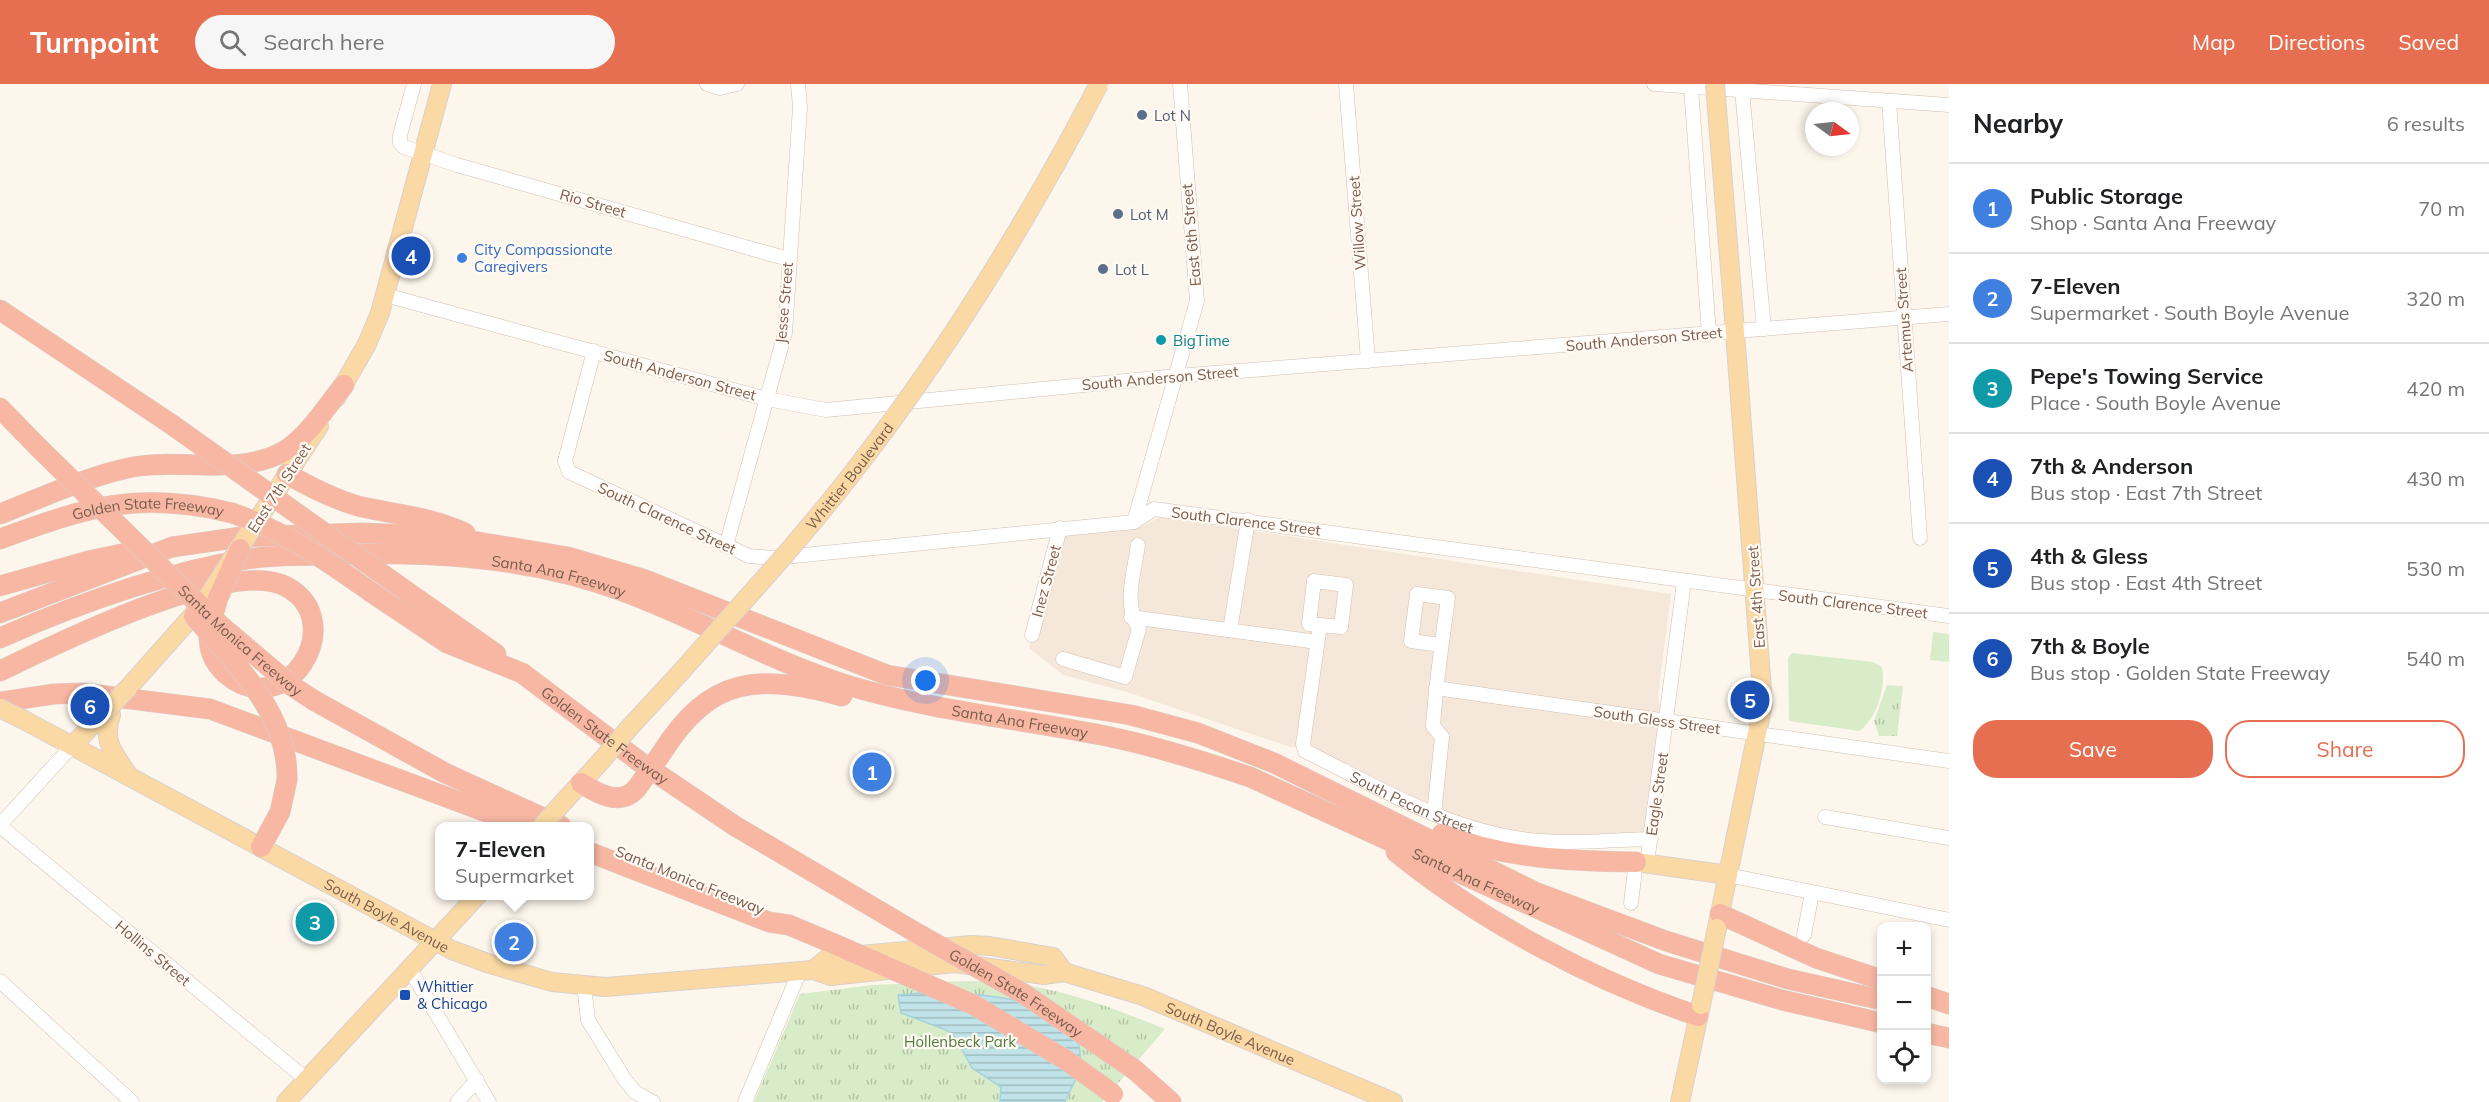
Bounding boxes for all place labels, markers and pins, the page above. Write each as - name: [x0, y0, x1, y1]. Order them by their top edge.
- place label: Lot N: [1154, 106, 1191, 125]
- marker: Lot N: [1135, 108, 1149, 122]
- place label: Lot M: [1130, 205, 1169, 224]
- marker: Lot M: [1111, 207, 1125, 221]
- pin: 4: [392, 234, 430, 279]
- place label: City Compassionate Caregivers: [474, 240, 613, 276]
- marker: City Compassionate Caregivers: [455, 251, 469, 265]
- place label: Lot L: [1115, 260, 1149, 279]
- marker: Lot L: [1096, 262, 1110, 276]
- place label: BigTime: [1173, 331, 1230, 350]
- marker: BigTime: [1154, 333, 1168, 347]
- pin: 5: [1730, 678, 1770, 722]
- pin: 6: [70, 684, 110, 728]
- pin: 1: [852, 750, 892, 794]
- pin: 3: [296, 900, 334, 944]
- pin: 2: [494, 920, 534, 964]
- place label: Whittier & Chicago: [417, 977, 488, 1013]
- marker: Whittier & Chicago: [398, 988, 412, 1002]

